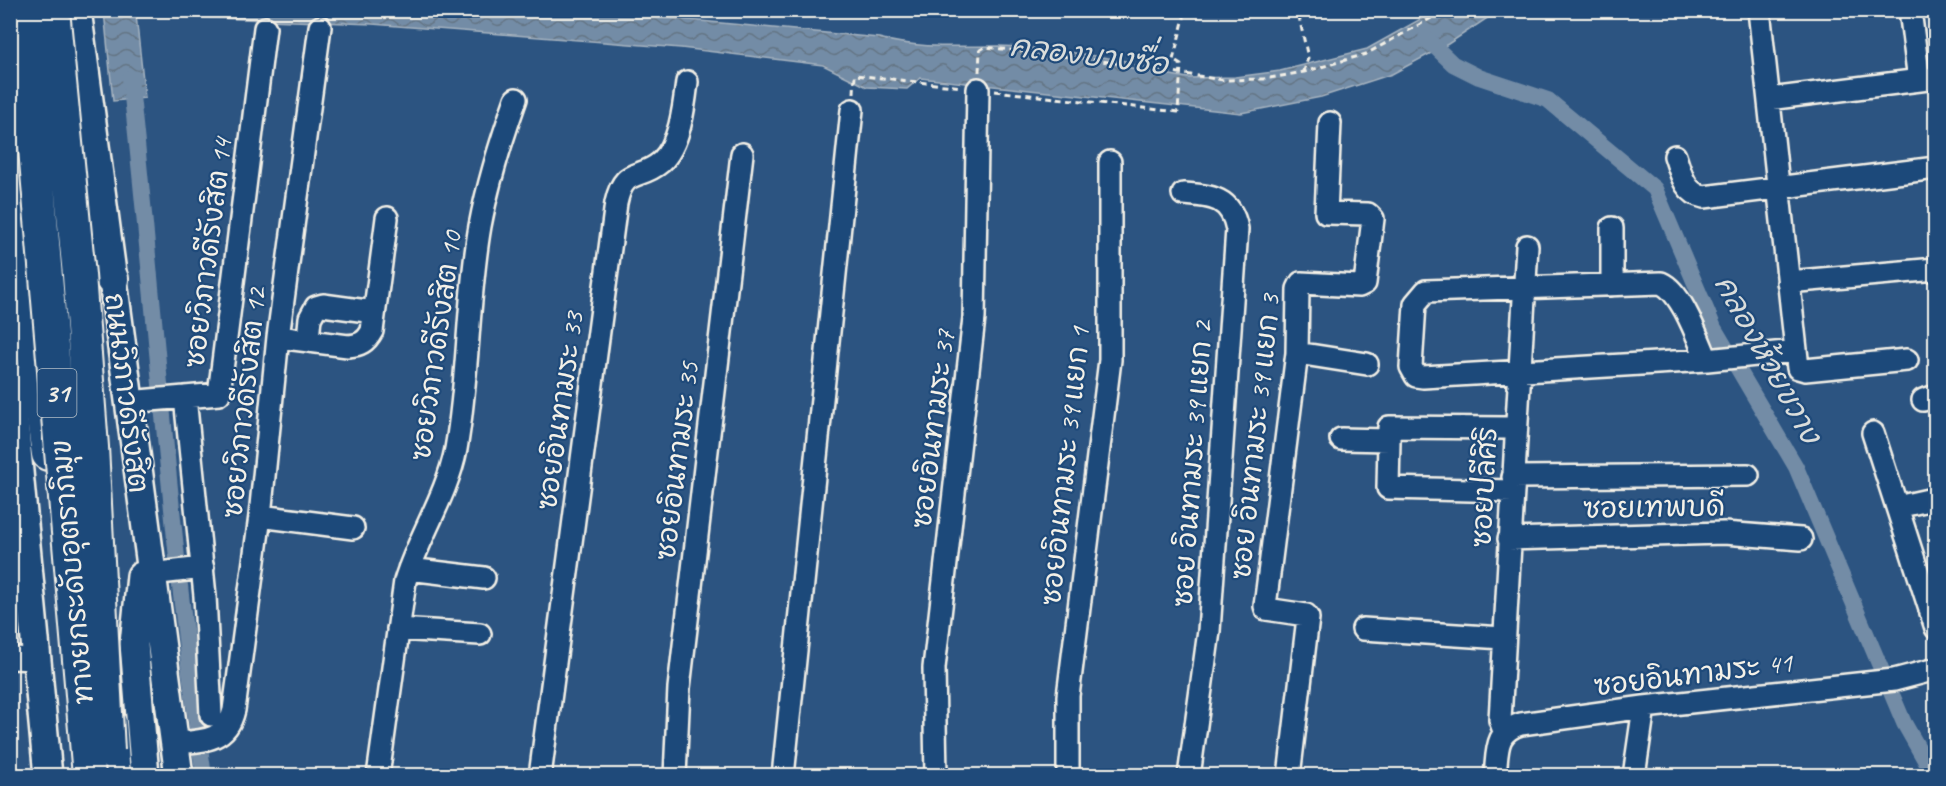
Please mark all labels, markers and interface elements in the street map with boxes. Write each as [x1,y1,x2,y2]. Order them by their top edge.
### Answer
water label: คลองบางซื่อ [1008,18,1172,84]
street label: ซอยวิภาวดีรังสิต 14 [177,134,240,370]
street label: ซอยวิภาวดีรังสิต 10 [403,227,470,463]
water label: คลองห้วยขวาง [1706,268,1831,452]
street label: ซอยวิภาวดีรังสิต 12 [215,284,274,520]
street label: ซอย อินทามระ 39 แยก 3 [1223,290,1288,581]
street label: ถนนวิภาวดีรังสิต [97,291,157,495]
street label: ซอยอินทามระ 33 [529,307,592,512]
street label: ซอย อินทามระ 39 แยก 2 [1165,318,1220,608]
street label: ซอยอินทามระ 39 แยก 1 [1033,324,1097,607]
street label: ซอยอินทามระ 37 [903,327,963,530]
street label: ซอยอินทามระ 35 [647,359,707,562]
road number: 31 [38,369,76,417]
street label: ซอยปลีศิริ [1463,426,1505,548]
street label: ทางยกระดับอุตราภิมุข [43,438,104,706]
street label: ซอยเทพบดี [1583,488,1725,526]
street label: ซอยอินทามระ 41 [1592,644,1795,704]

